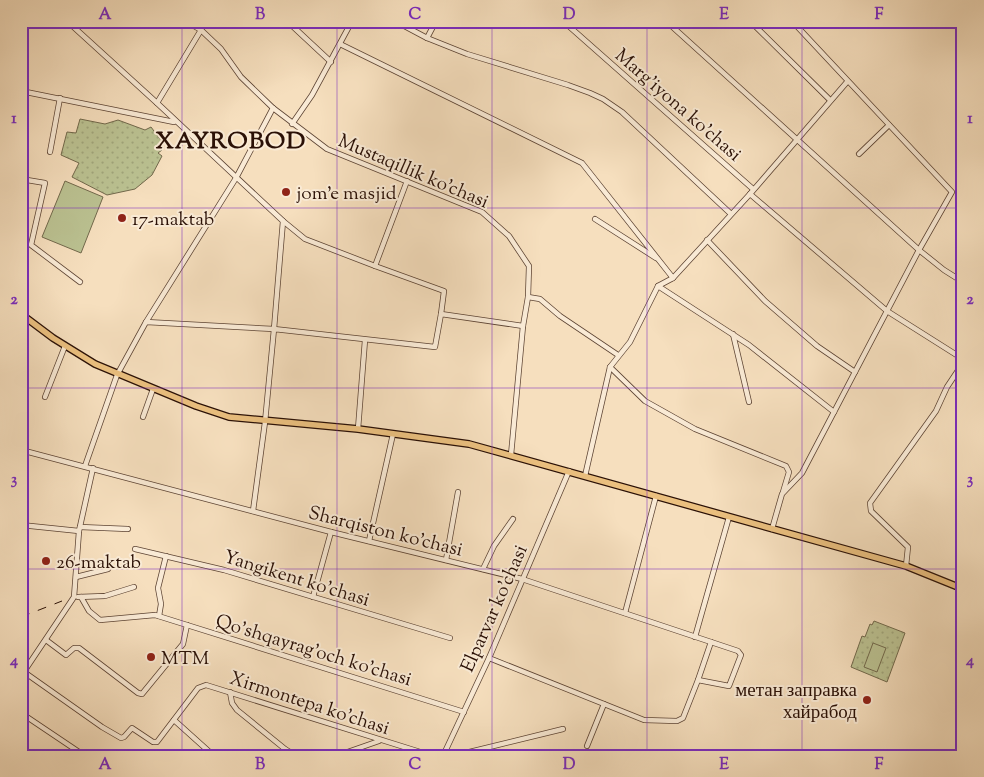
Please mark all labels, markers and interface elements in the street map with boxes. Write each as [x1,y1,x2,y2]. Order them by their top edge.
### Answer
text: A [99,4,112,27]
text: B [255,4,265,27]
text: C [409,4,422,27]
text: D [563,4,576,27]
text: E [719,4,729,27]
text: F [875,4,884,27]
street label: Marg'iyona ko'chasi [608,43,747,169]
text: 1 [11,108,17,131]
text: 1 [967,108,973,131]
district label: XAYROBOD [156,125,306,159]
street label: Mustaqillik ko'chasi [333,128,493,216]
place label: jom'e masjid [296,181,397,208]
marker: jom'e masjid [280,186,292,198]
place label: 17-maktab [132,207,214,234]
marker: 17-maktab [116,212,128,224]
text: 2 [10,289,18,312]
text: 2 [966,289,974,312]
text: 3 [11,469,18,492]
text: 3 [967,469,974,492]
street label: Sharqiston ko'chasi [305,500,465,565]
street label: Elparvar ko'chasi [455,541,535,677]
street label: Yangikent ko'chasi [220,544,373,614]
place label: 26-maktab [56,550,141,577]
marker: 26-maktab [40,555,52,567]
street label: Qo'shqayrag'och ko'chasi [212,609,415,694]
place label: MTM [161,646,210,673]
text: 4 [9,650,18,673]
text: 4 [965,650,974,673]
marker: MTM [145,651,157,663]
street label: Xirmontepa ko'chasi [226,666,393,743]
place label: метан заправка хайрабод [735,678,858,727]
marker: метан заправка хайрабод [861,694,873,706]
text: A [99,754,112,777]
text: B [255,754,265,777]
text: C [409,754,422,777]
text: D [563,754,576,777]
text: E [719,754,729,777]
text: F [875,754,884,777]

